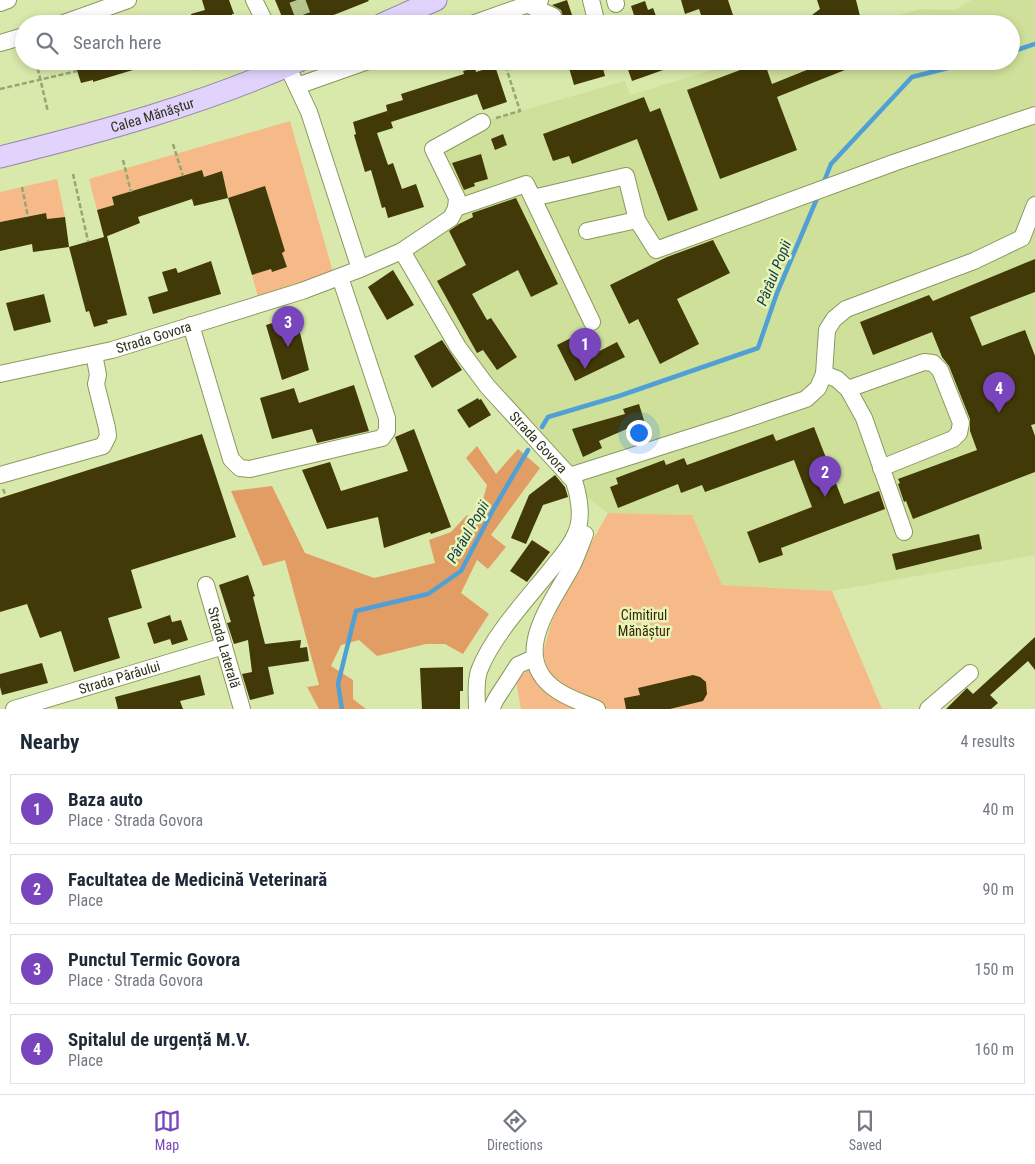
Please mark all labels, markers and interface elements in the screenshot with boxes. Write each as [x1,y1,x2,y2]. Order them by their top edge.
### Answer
search box [15,15,1020,70]
icon: search [33,29,61,57]
text: Search here [73,31,161,54]
street label: Calea Mănăștur [109,94,196,135]
water label: Pârâul Popii [753,237,796,308]
pin: 3 [272,306,304,347]
street label: Strada Govora [114,318,193,356]
pin: 1 [569,328,601,369]
pin: 4 [983,372,1015,413]
street label: Strada Govora [506,408,571,476]
your location [626,420,652,446]
pin: 2 [809,456,841,497]
water label: Pârâul Popii [443,497,493,566]
street label: Strada Laterală [205,605,243,690]
park label: Cimitirul Mănăștur [618,607,670,640]
street label: Strada Pârâului [77,658,162,697]
text: Nearby [20,730,79,754]
text: 4 results [960,732,1015,751]
text: Baza auto [68,788,143,811]
text: 1 [33,800,41,819]
text: 40 m [982,800,1014,819]
text: Place · Strada Govora [68,811,203,830]
text: Facultatea de Medicină Veterinară [68,868,327,891]
text: 2 [33,880,41,899]
text: 90 m [982,880,1014,899]
text: Place [68,891,103,910]
text: Punctul Termic Govora [68,948,240,971]
text: 3 [33,960,41,979]
text: 150 m [975,960,1014,979]
text: Place · Strada Govora [68,971,203,990]
text: Spitalul de urgență M.V. [68,1028,250,1051]
text: 4 [33,1040,41,1059]
text: 160 m [975,1040,1014,1059]
text: Place [68,1051,103,1070]
tab: Map [153,1107,181,1153]
tab: Directions [487,1107,543,1153]
tab: Saved [849,1107,882,1153]

